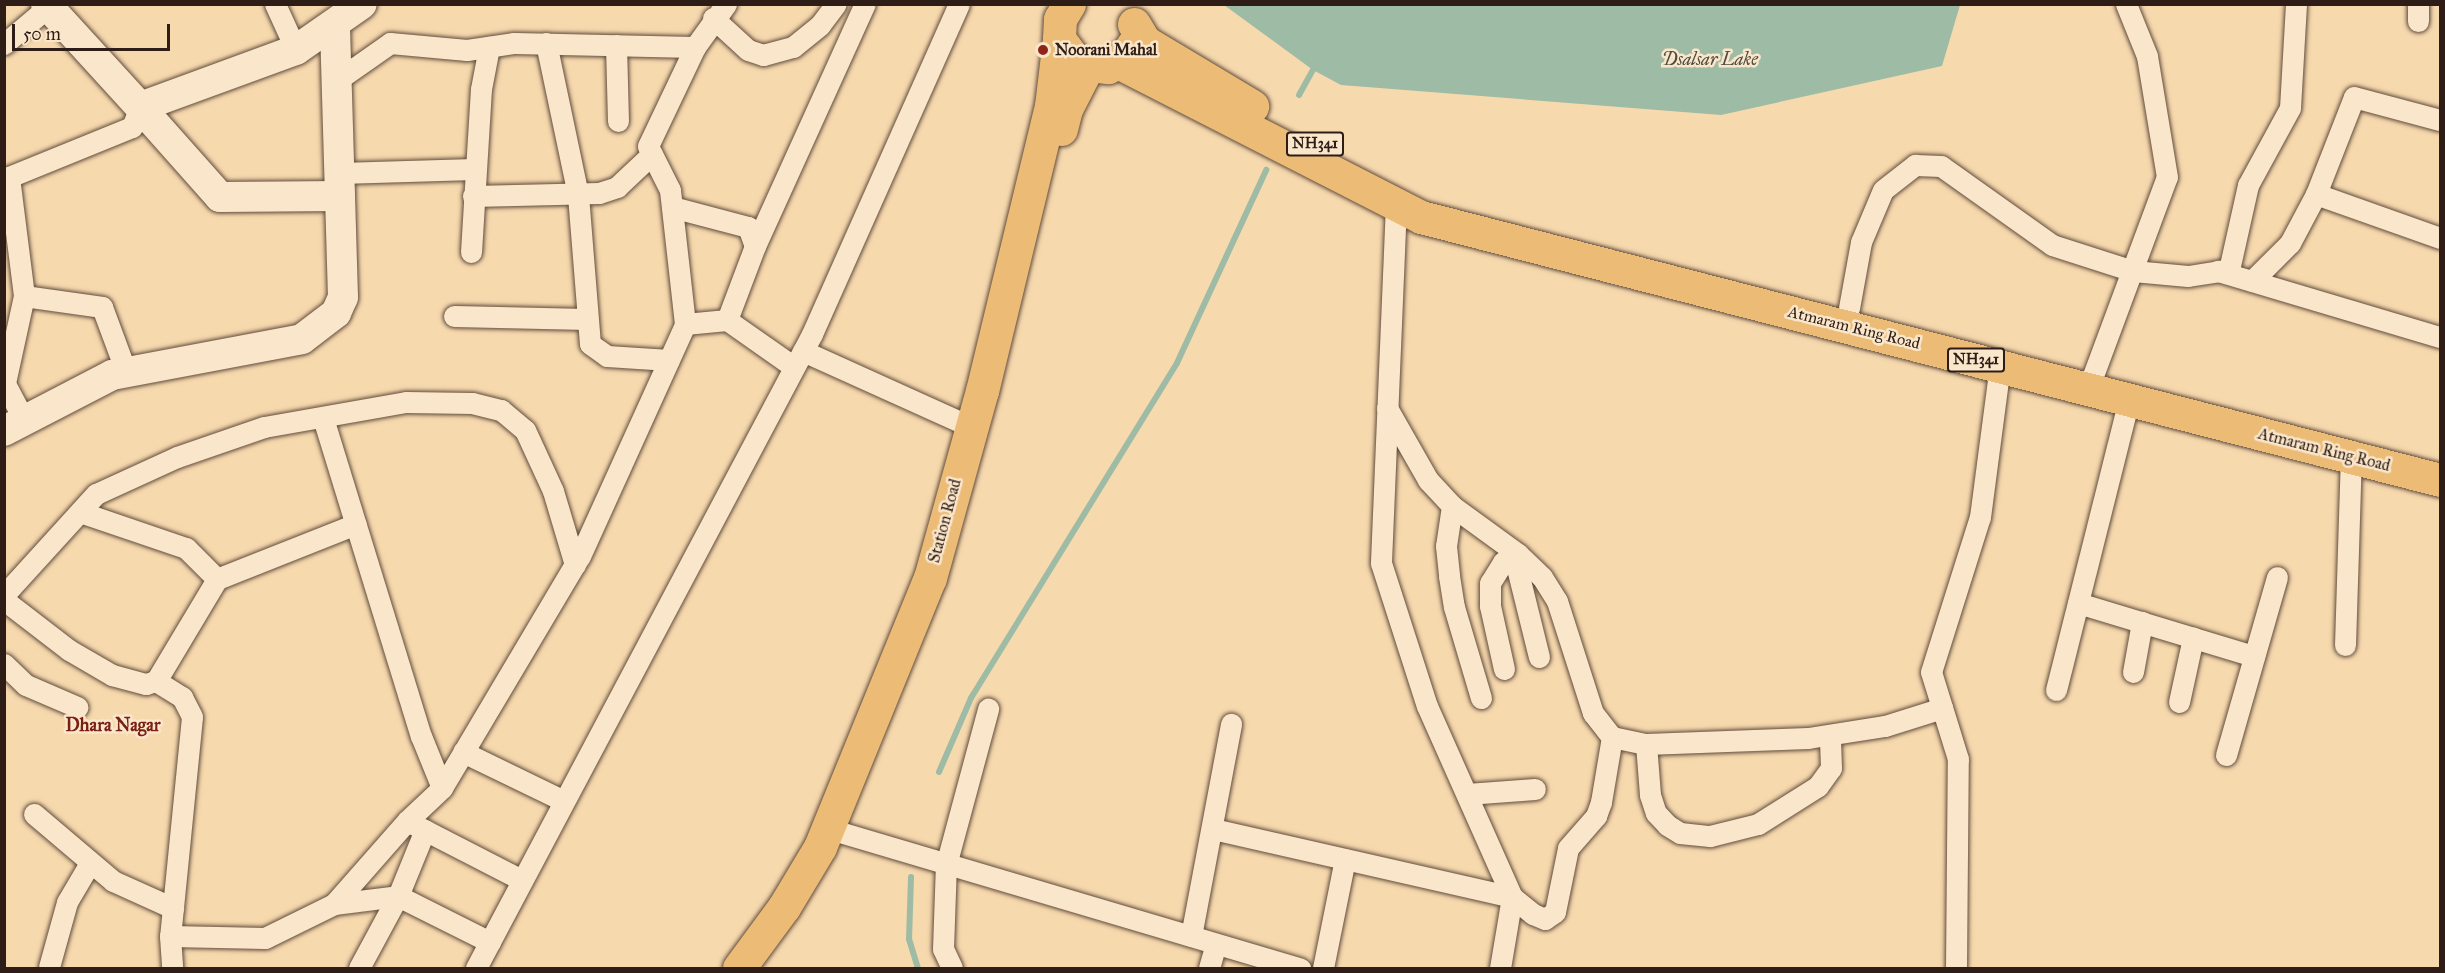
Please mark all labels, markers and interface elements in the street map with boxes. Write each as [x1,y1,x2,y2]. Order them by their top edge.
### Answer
scale bar [15,12,172,50]
text: 50 m [23,23,61,45]
place label: Noorani Mahal [1055,40,1157,60]
marker: Noorani Mahal [1036,43,1050,57]
water label: Dsalsar Lake [1662,48,1758,70]
road number: NH341 [1285,132,1345,156]
street label: Atmaram Ring Road [1786,302,1922,354]
road number: NH341 [1946,348,2006,372]
street label: Atmaram Ring Road [2256,424,2392,476]
street label: Station Road [925,477,965,565]
district label: Dhara Nagar [65,714,161,736]

